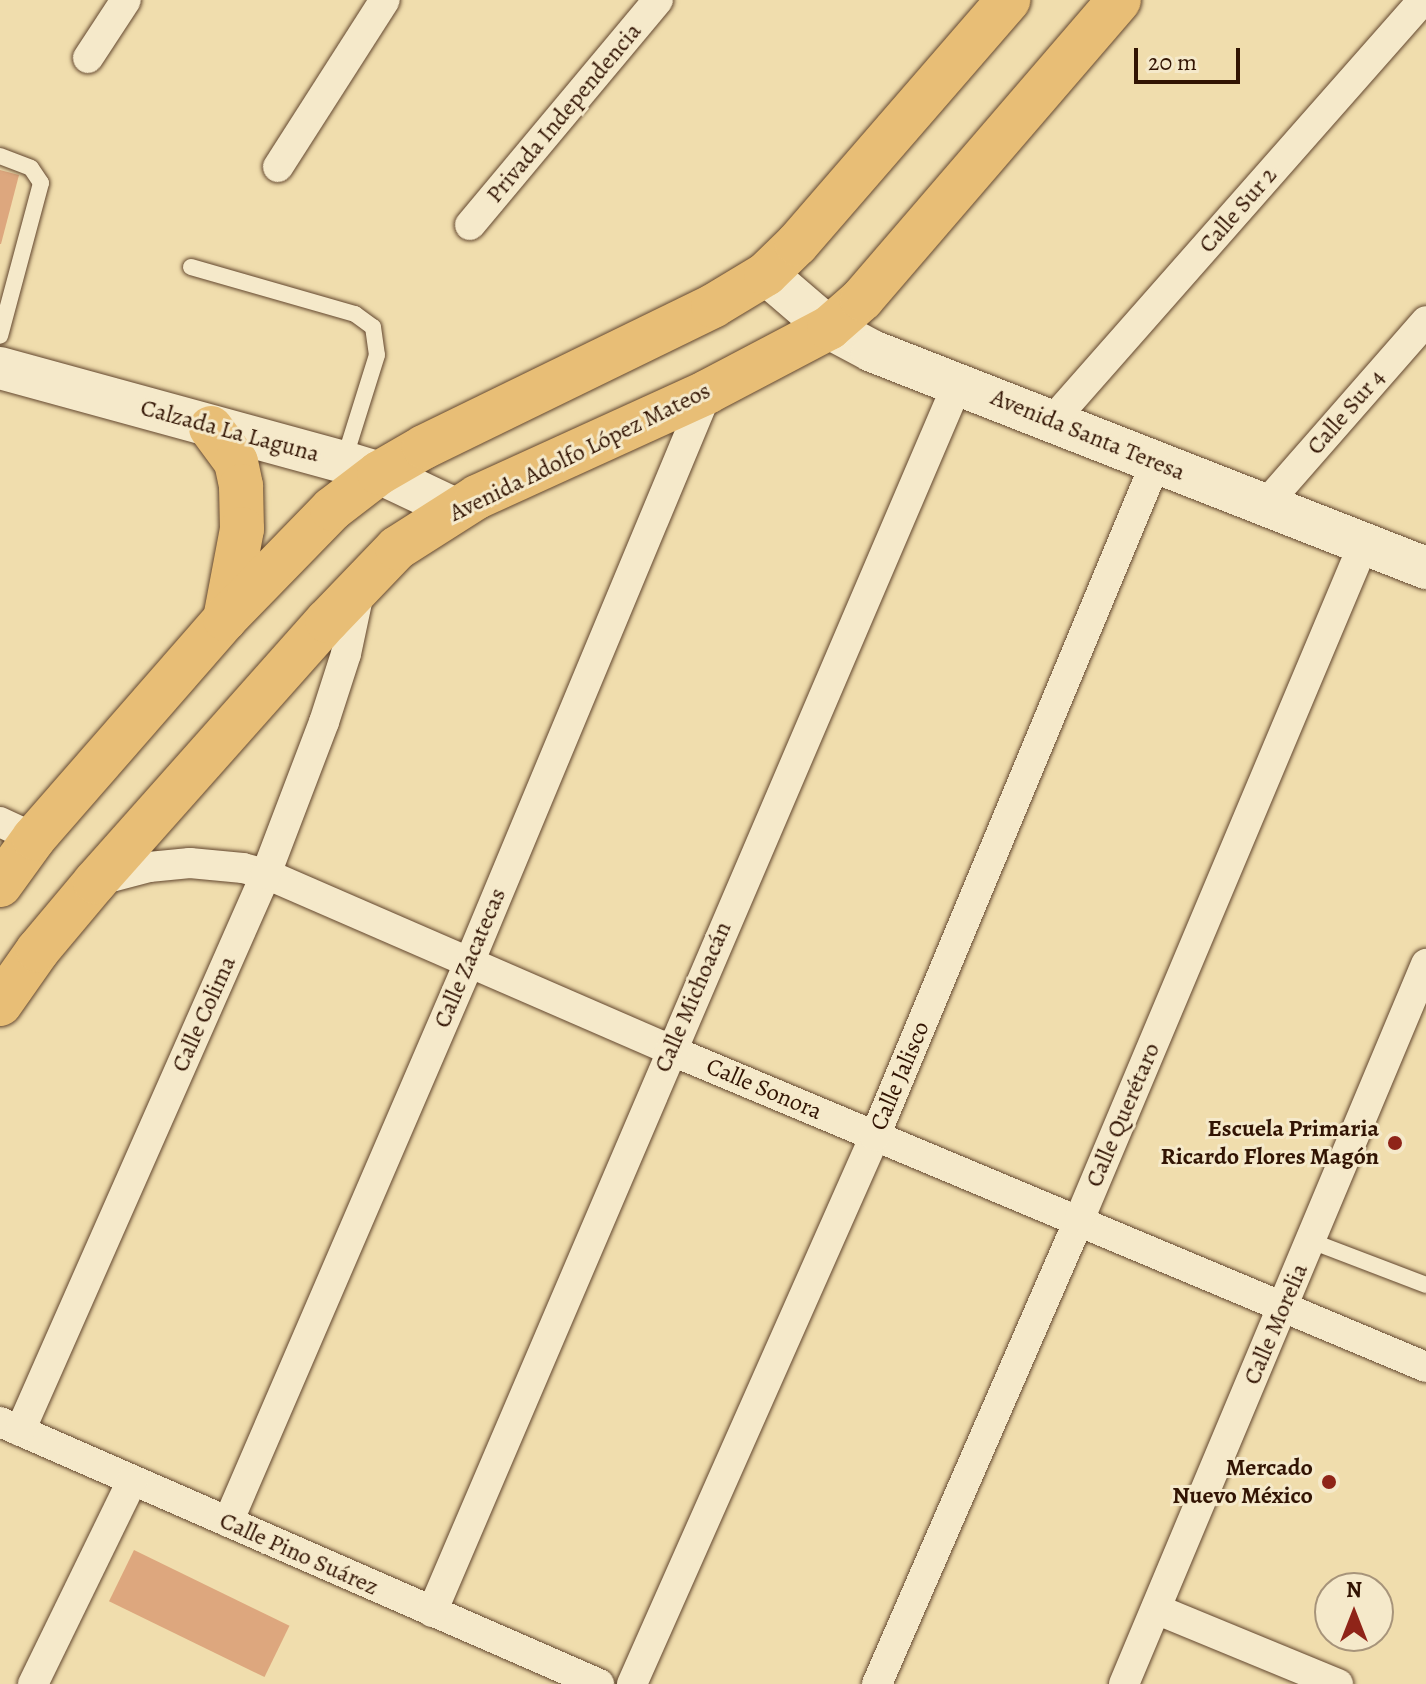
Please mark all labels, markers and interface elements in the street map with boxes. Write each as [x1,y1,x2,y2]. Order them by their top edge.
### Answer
street label: Privada Independencia [480,17,648,209]
scale bar [1138,32,1244,82]
text: 20 m [1148,46,1197,78]
street label: Calle Sur 2 [1193,161,1283,259]
street label: Calle Sur 4 [1301,363,1391,461]
street label: Avenida Adolfo López Mateos [445,376,715,528]
street label: Avenida Santa Teresa [987,383,1189,487]
street label: Calzada La Laguna [137,393,323,469]
street label: Calle Zacatecas [428,884,512,1032]
street label: Calle Michoacán [648,917,738,1077]
street label: Calle Colima [166,952,242,1076]
street label: Calle Jalisco [864,1017,936,1135]
street label: Calle Querétaro [1080,1039,1166,1191]
street label: Calle Sonora [702,1052,826,1126]
place label: Escuela Primaria Ricardo Flores Magón [1160,1115,1379,1171]
marker: Escuela Primaria Ricardo Flores Magón [1386,1134,1404,1152]
street label: Calle Morelia [1238,1259,1314,1389]
place label: Mercado Nuevo México [1172,1454,1313,1510]
marker: Mercado Nuevo México [1320,1473,1338,1491]
street label: Calle Pino Suárez [215,1506,383,1602]
north arrow [1314,1572,1394,1652]
text: N [1346,1575,1362,1605]

